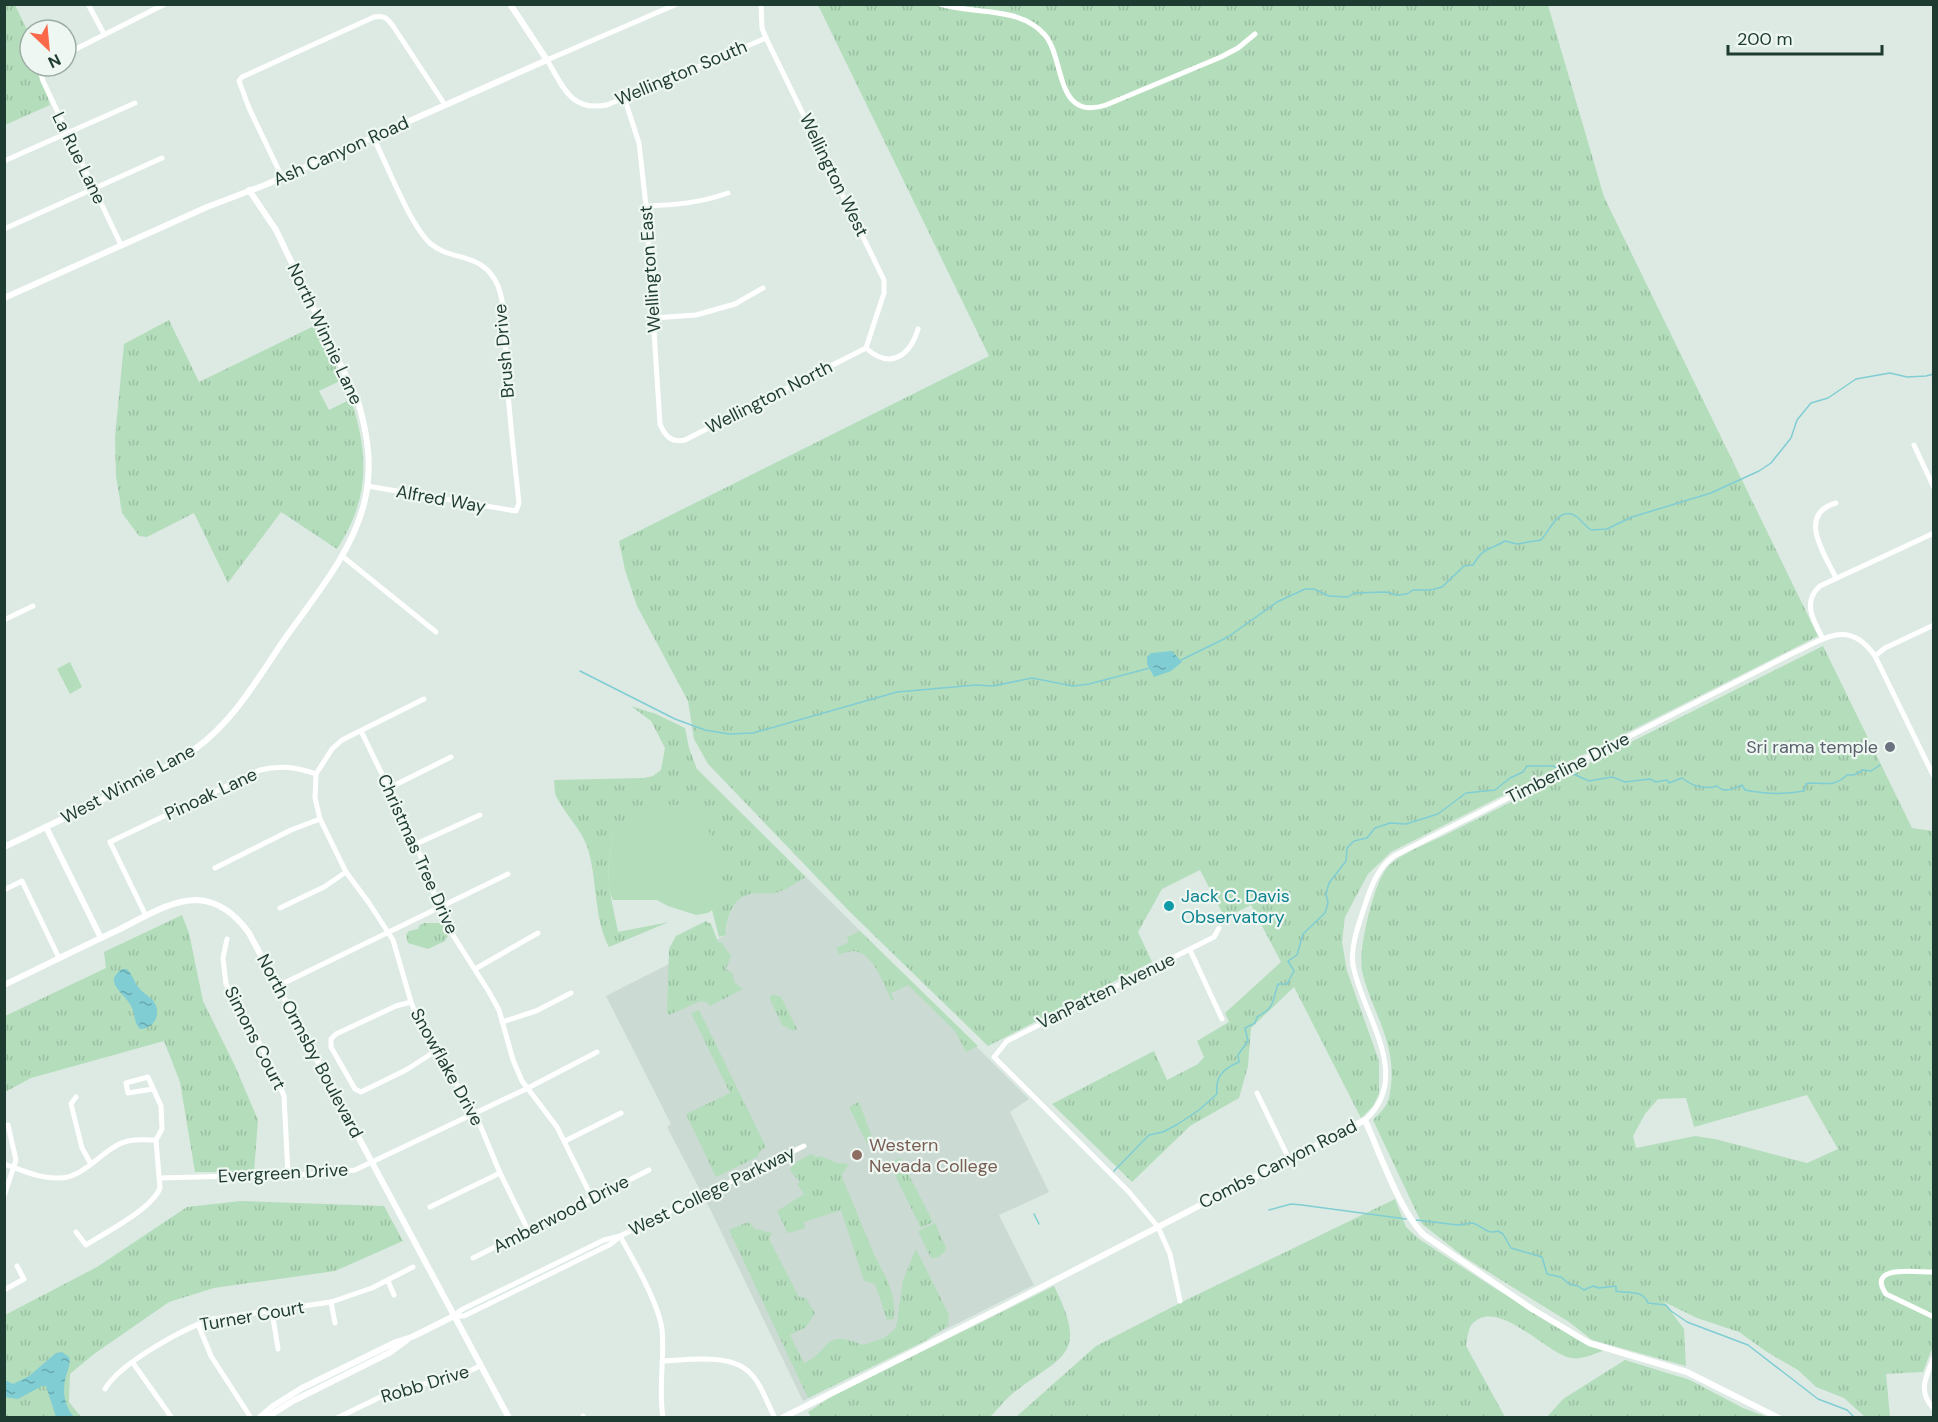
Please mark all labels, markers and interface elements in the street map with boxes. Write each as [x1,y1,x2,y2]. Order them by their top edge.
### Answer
north arrow [18,18,78,78]
scale bar [1728,18,1882,56]
text: 200 m [1737,27,1793,51]
street label: Wellington South [611,34,751,112]
text: N [45,49,64,73]
street label: La Rue Lane [46,108,112,208]
street label: Wellington West [794,109,874,241]
street label: Ash Canyon Road [270,110,412,192]
street label: Wellington East [634,204,666,334]
street label: North Winnie Lane [282,259,368,409]
street label: Brush Drive [488,303,520,399]
street label: Wellington North [702,355,836,439]
street label: Alfred Way [394,479,488,519]
street label: Timberline Drive [1502,727,1634,809]
place label: Sri rama temple [1746,735,1878,759]
street label: West Winnie Lane [57,738,199,830]
marker: Sri rama temple [1883,740,1897,754]
street label: Pinoak Lane [161,762,261,826]
street label: Christmas Tree Drive [372,770,464,938]
place label: Jack C. Davis Observatory [1181,884,1290,929]
marker: Jack C. Davis Observatory [1162,899,1176,913]
street label: VanPatten Avenue [1033,947,1179,1035]
street label: North Ormsby Boulevard [251,950,369,1142]
street label: Simons Court [219,982,291,1094]
street label: Snowflake Drive [405,1004,489,1130]
street label: Combs Canyon Road [1195,1114,1361,1214]
place label: Western Nevada College [869,1133,998,1178]
street label: West College Parkway [625,1140,799,1242]
marker: Western Nevada College [850,1148,864,1162]
street label: Evergreen Drive [217,1158,349,1188]
street label: Amberwood Drive [489,1169,633,1259]
street label: Turner Court [198,1295,306,1337]
street label: Robb Drive [378,1359,472,1409]

